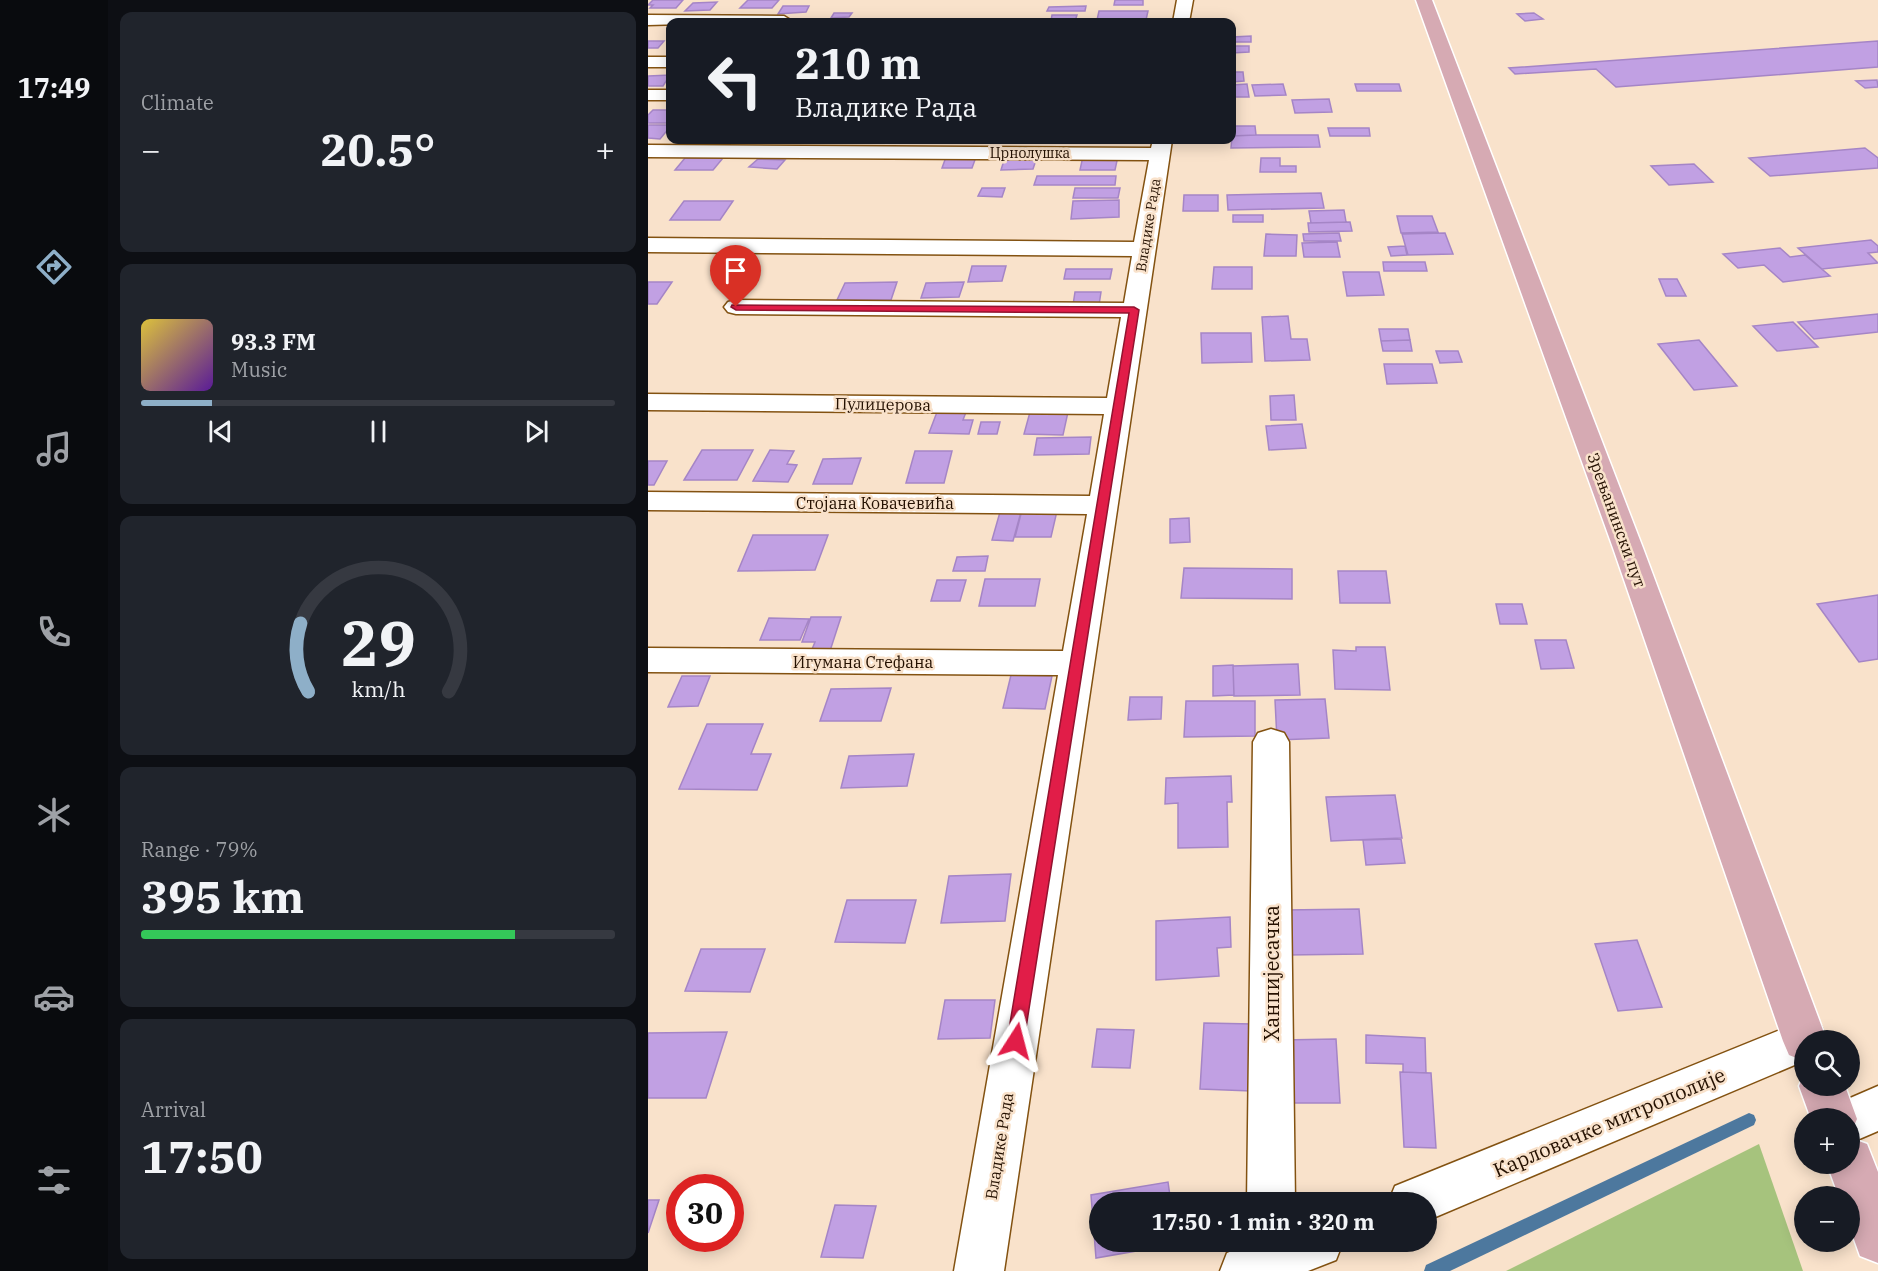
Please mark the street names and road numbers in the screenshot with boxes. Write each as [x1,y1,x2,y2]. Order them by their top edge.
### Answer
street label: Црнолушка [990,144,1071,162]
street label: Владике Рада [1132,177,1164,273]
street label: Пулицерова [835,393,932,415]
street label: Зрењанински пут [1583,450,1651,590]
street label: Стојана Ковачевића [796,493,954,513]
street label: Игумана Стефана [793,652,934,672]
street label: Ханпијесачка [1258,905,1285,1041]
street label: Карловачке митрополије [1489,1061,1729,1183]
street label: Владике Рада [981,1091,1017,1201]

